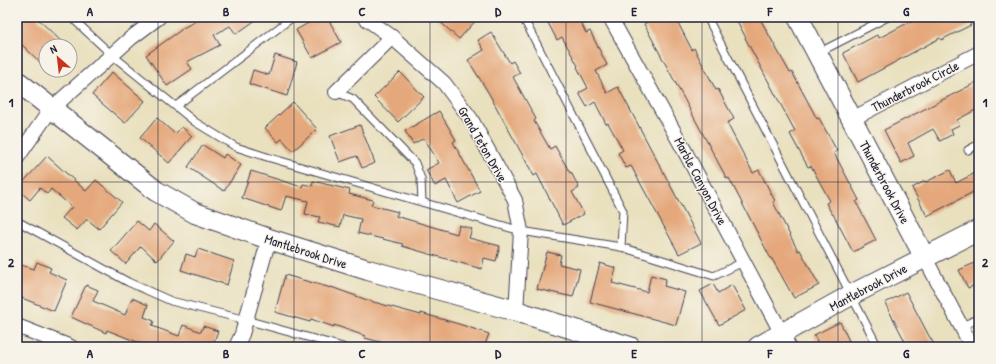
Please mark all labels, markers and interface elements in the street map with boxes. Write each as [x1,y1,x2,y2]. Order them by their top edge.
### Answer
text: A [87,2,94,20]
text: B [223,2,230,20]
text: C [358,2,366,20]
text: D [495,2,502,20]
text: E [631,2,637,20]
text: F [767,2,774,20]
text: G [903,2,910,20]
north arrow [38,38,78,78]
text: N [47,42,59,57]
street label: Thunderbrook Circle [868,56,962,116]
text: 1 [9,93,14,111]
text: 1 [983,93,988,111]
street label: Grand Teton Drive [454,103,512,185]
street label: Marble Canyon Drive [670,134,732,228]
street label: Thunderbrook Drive [856,137,914,227]
street label: Mantlebrook Drive [263,229,349,273]
text: 2 [8,253,15,271]
text: 2 [982,253,989,271]
street label: Mantlebrook Drive [826,259,910,315]
text: A [87,344,94,362]
text: B [223,344,230,362]
text: C [358,344,366,362]
text: D [495,344,502,362]
text: E [631,344,637,362]
text: F [767,344,774,362]
text: G [903,344,910,362]

